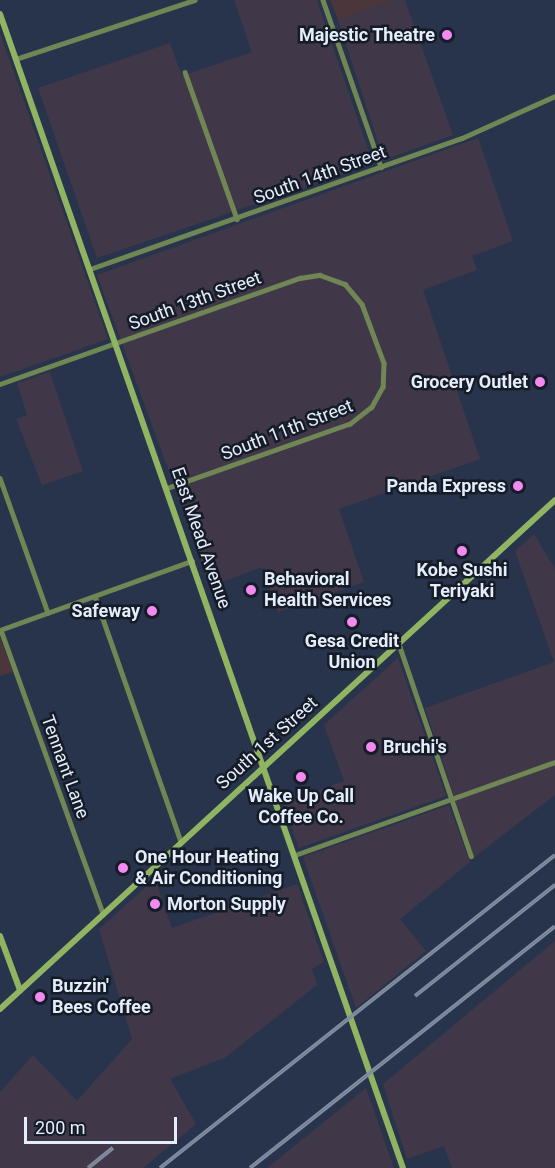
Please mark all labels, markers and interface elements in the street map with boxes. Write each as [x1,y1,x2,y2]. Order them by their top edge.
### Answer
place label: Majestic Theatre [298,24,435,46]
marker: Majestic Theatre [440,28,454,42]
street label: South 14th Street [251,141,389,209]
street label: South 13th Street [126,267,264,335]
place label: Grocery Outlet [411,371,528,393]
marker: Grocery Outlet [533,375,547,389]
street label: South 11th Street [218,395,356,465]
street label: East Mead Avenue [167,464,235,612]
place label: Panda Express [386,475,506,497]
marker: Panda Express [511,479,525,493]
marker: Kobe Sushi Teriyaki [455,544,469,558]
place label: Kobe Sushi Teriyaki [417,560,507,602]
place label: Behavioral Health Services [264,569,391,612]
marker: Behavioral Health Services [242,581,260,599]
place label: Safeway [72,600,140,622]
marker: Safeway [145,604,159,618]
marker: Gesa Credit Union [345,615,359,629]
place label: Gesa Credit Union [305,631,399,674]
street label: South 1st Street [212,692,322,794]
street label: Tennant Lane [36,712,94,822]
place label: Bruchi's [383,736,447,758]
marker: Bruchi's [364,740,378,754]
marker: Wake Up Call Coffee Co. [294,770,308,784]
place label: Wake Up Call Coffee Co. [248,786,354,828]
place label: One Hour Heating & Air Conditioning [135,847,282,890]
marker: One Hour Heating & Air Conditioning [116,861,130,875]
place label: Morton Supply [167,893,286,915]
marker: Morton Supply [148,897,162,911]
place label: Buzzin' Bees Coffee [52,976,151,1018]
marker: Buzzin' Bees Coffee [33,990,47,1004]
scale bar [27,1105,180,1143]
text: 200 m [35,1117,86,1138]

